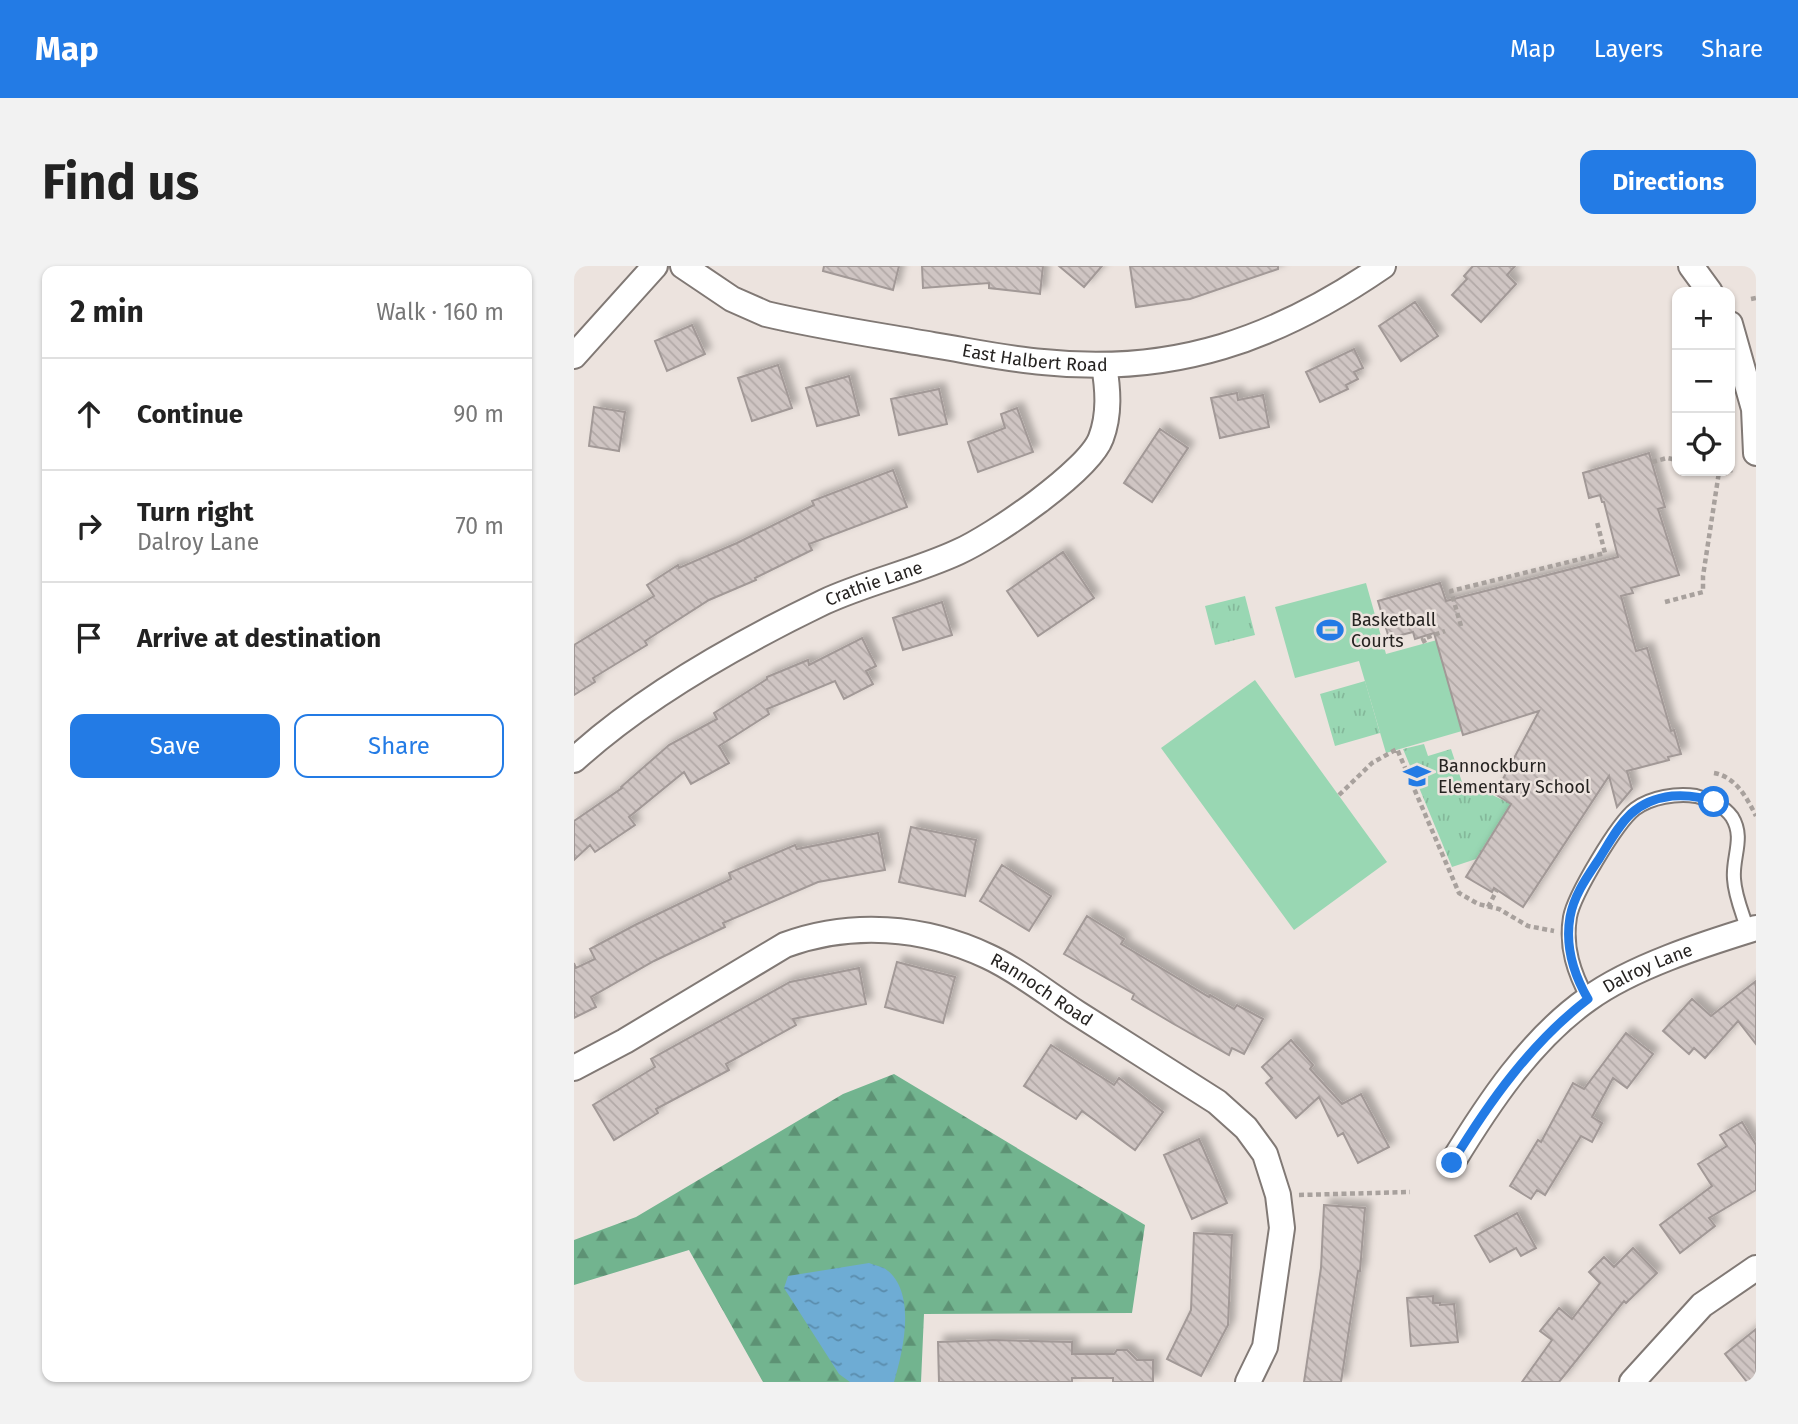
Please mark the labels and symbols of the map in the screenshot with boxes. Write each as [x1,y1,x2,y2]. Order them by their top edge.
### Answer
street label: East Halbert Road [960,339,1108,376]
street label: Crathie Lane [822,556,925,611]
place label: Basketball Courts [1351,609,1436,652]
sports icon: Basketball Courts [1315,615,1345,645]
place label: Bannockburn Elementary School [1438,755,1590,798]
school or university icon: Bannockburn Elementary School [1402,761,1432,791]
route start [1698,786,1729,817]
street label: Dalroy Lane [1599,939,1696,998]
street label: Rannoch Road [987,948,1097,1031]
route end [1436,1147,1467,1178]

